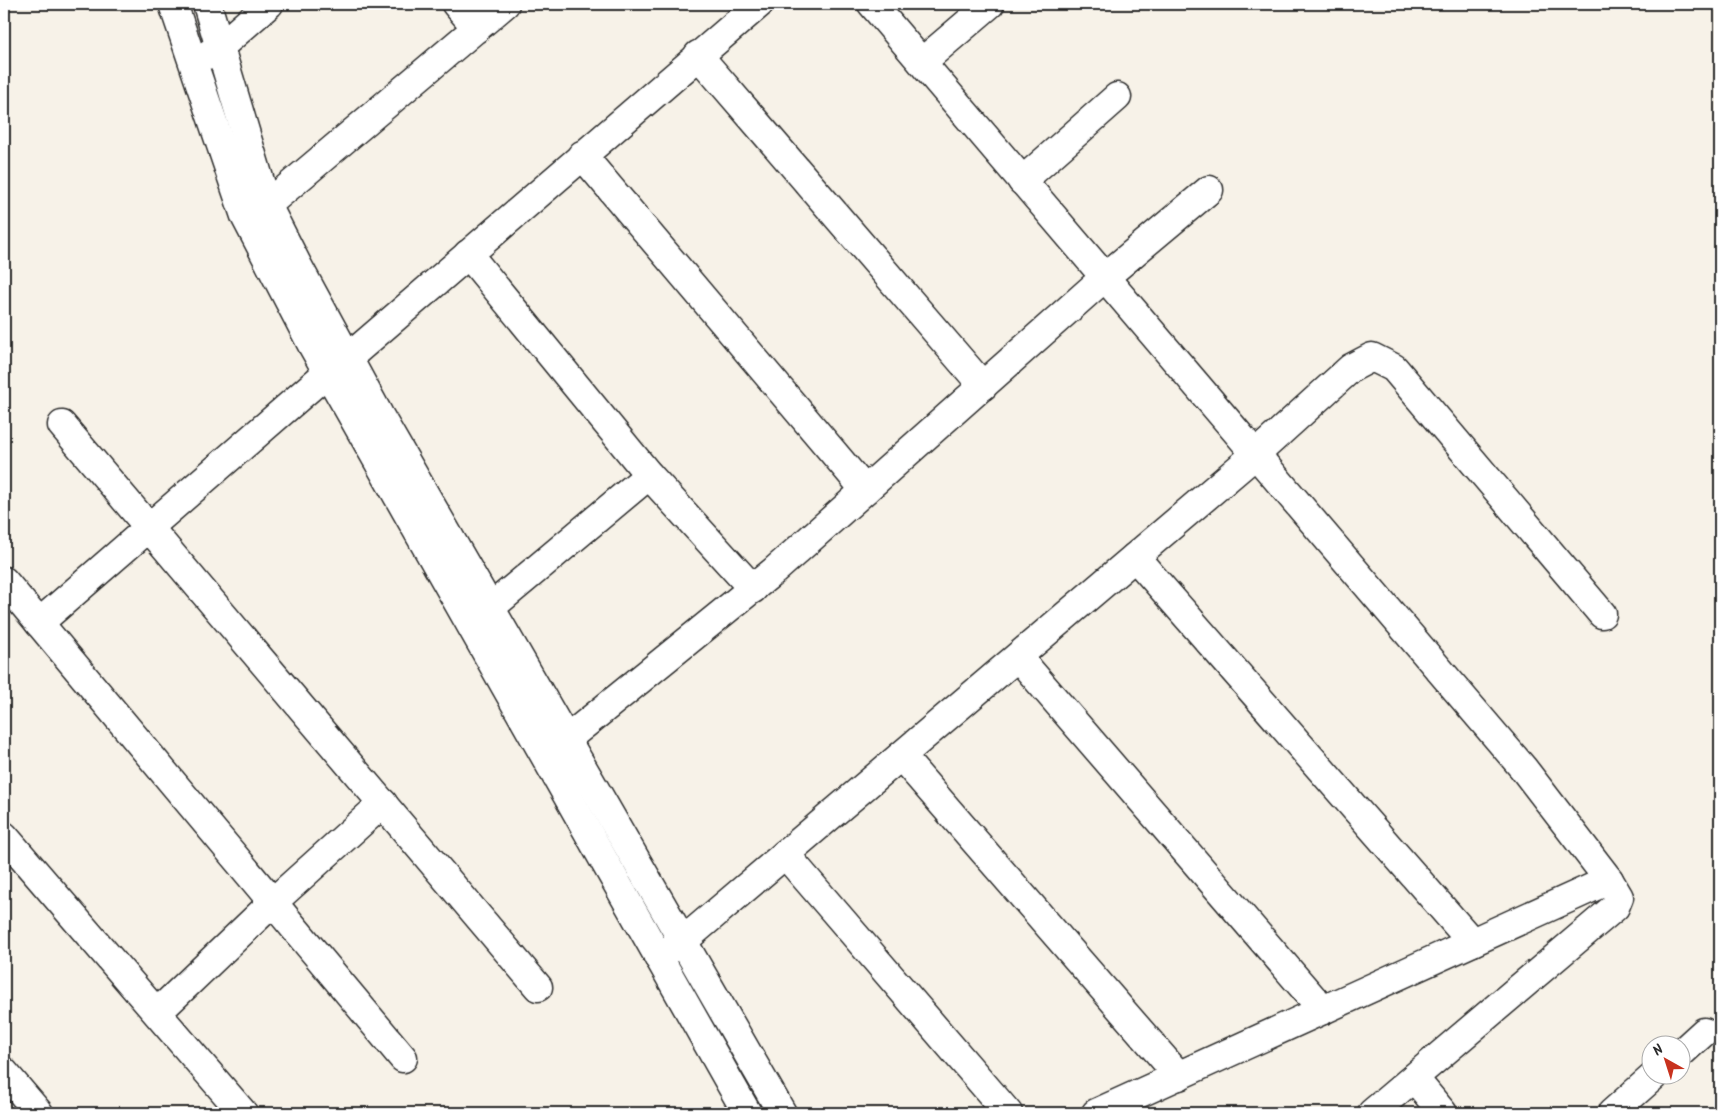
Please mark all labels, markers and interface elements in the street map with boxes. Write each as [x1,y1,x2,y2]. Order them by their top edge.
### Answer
north arrow [1642,1034,1692,1084]
text: N [1648,1039,1669,1062]

